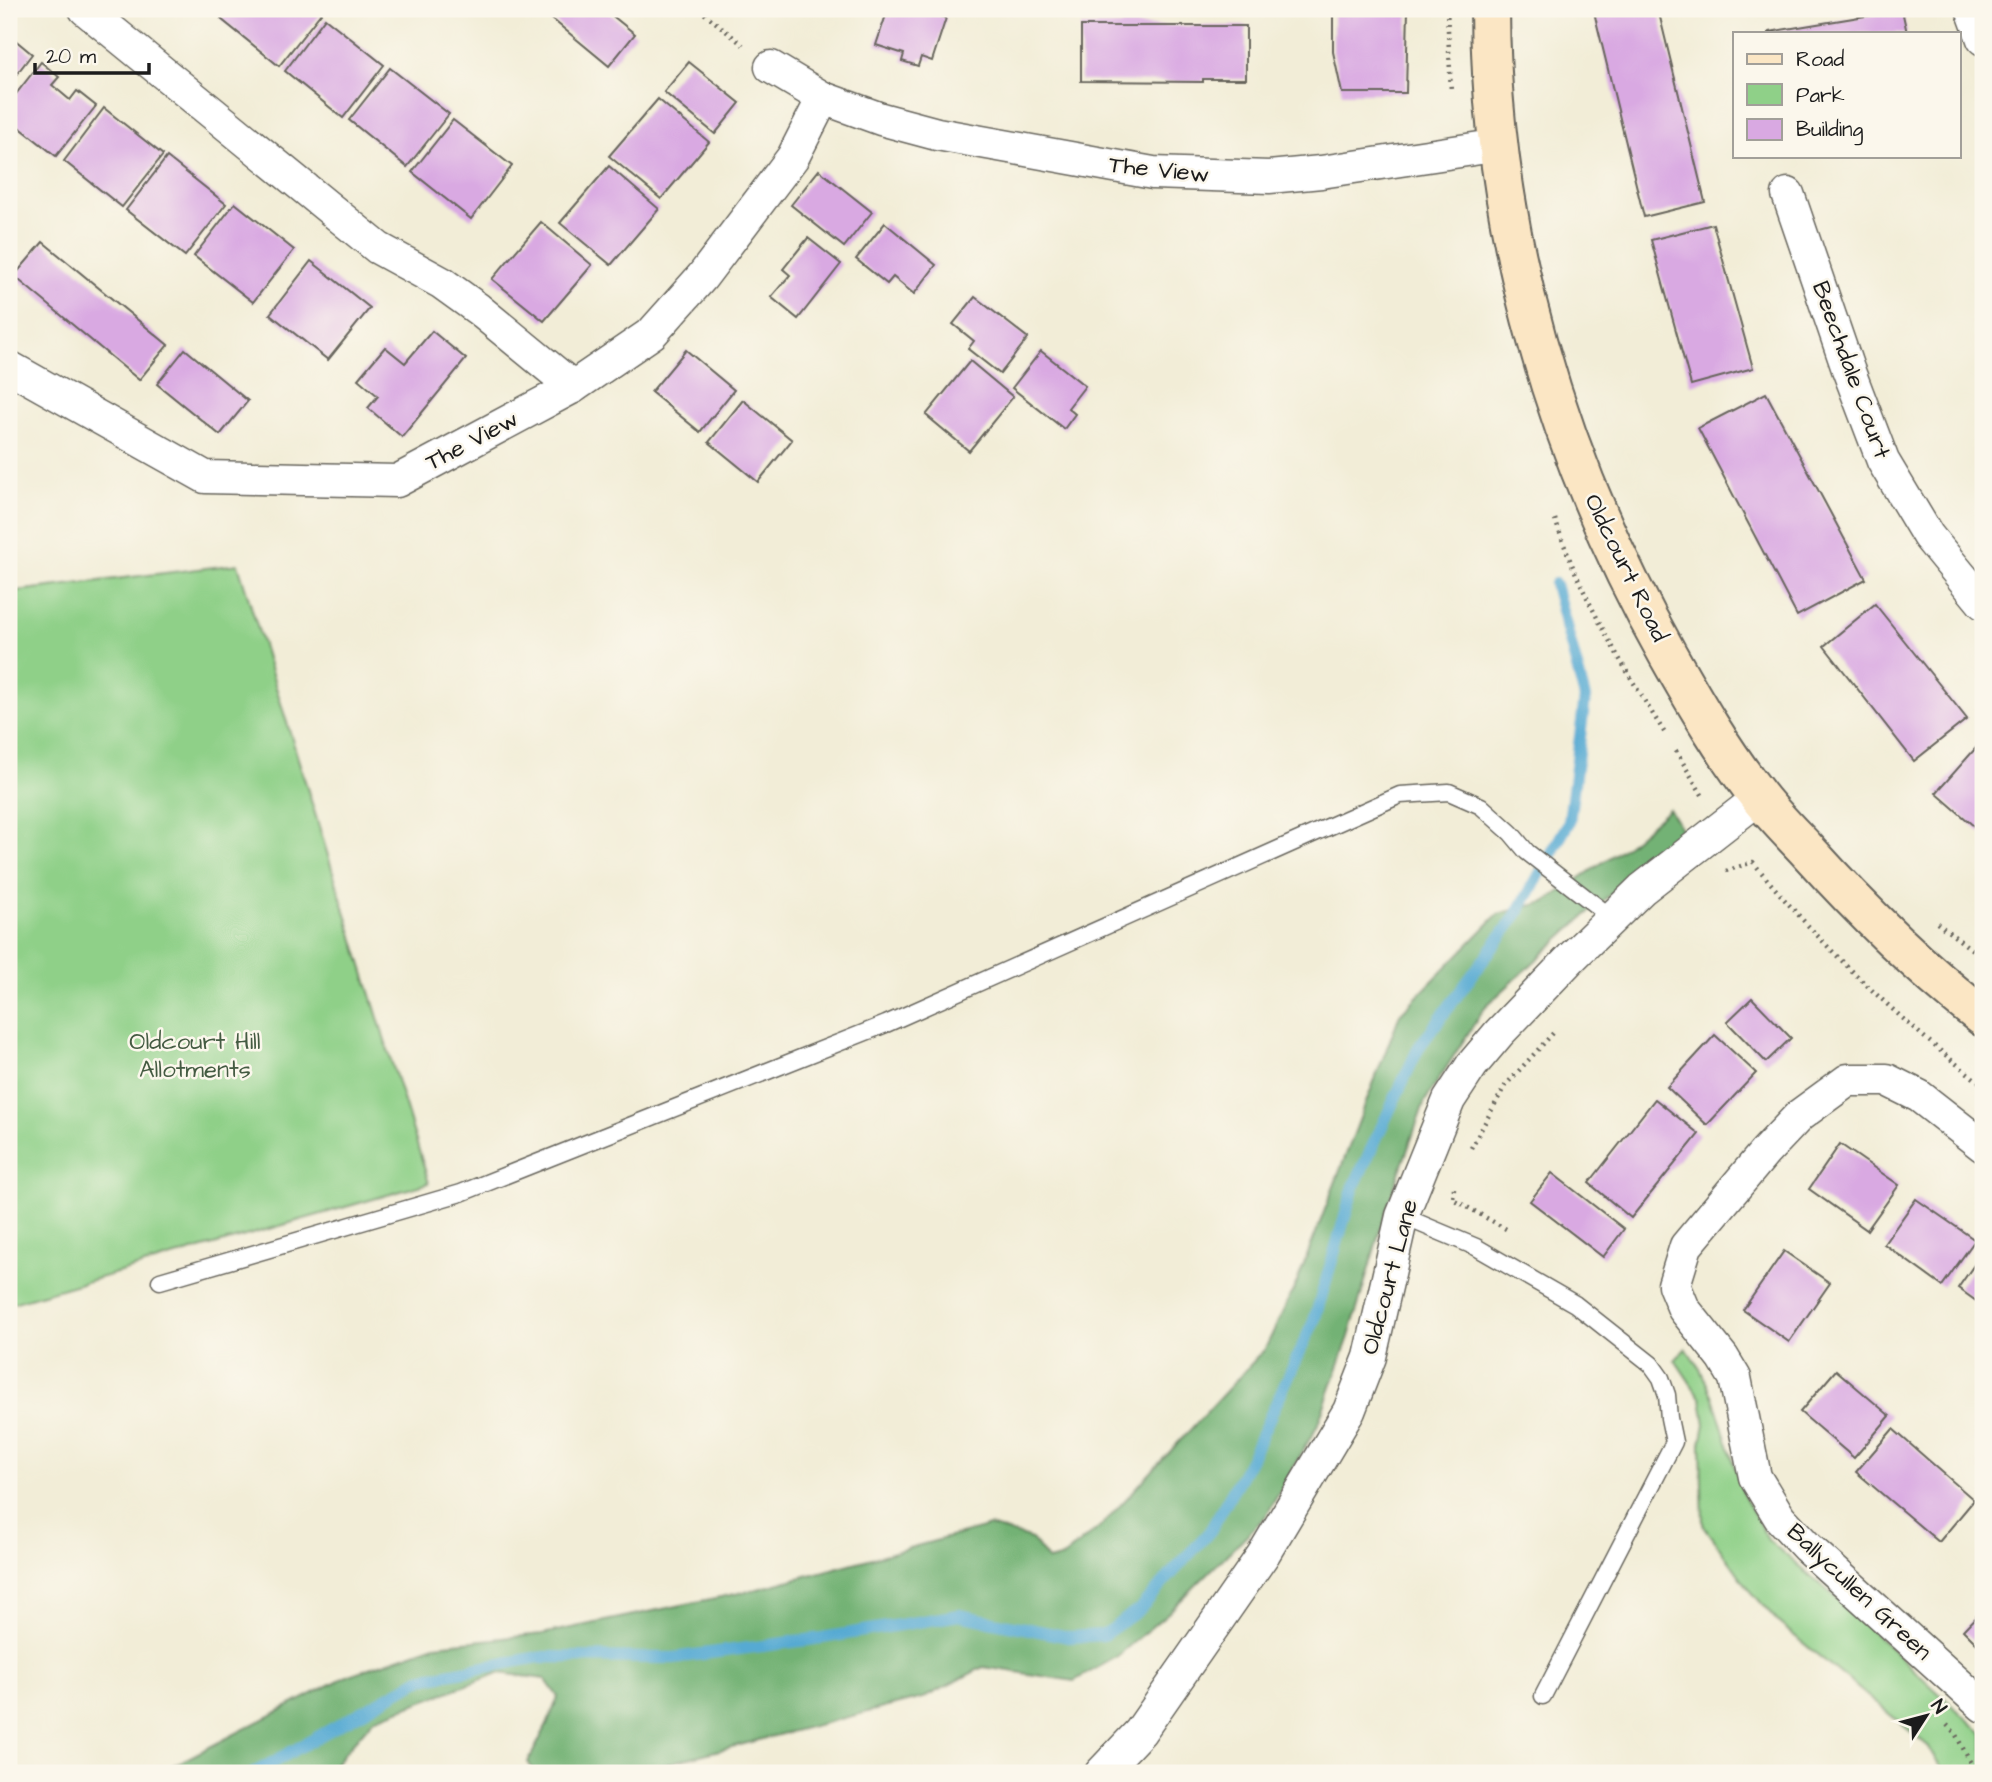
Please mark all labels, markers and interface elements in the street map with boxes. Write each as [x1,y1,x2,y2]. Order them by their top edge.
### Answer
scale bar [35,32,149,76]
legend [1733,32,1960,158]
text: 20 m [46,42,97,71]
text: Road [1796,45,1844,74]
text: Park [1796,81,1845,110]
text: Building [1796,115,1864,146]
street label: The View [1107,148,1211,192]
street label: Beechdale Court [1803,277,1899,464]
street label: The View [420,402,524,480]
street label: Oldcourt Road [1575,488,1677,648]
park label: Oldcourt Hill Allotments [129,1025,261,1087]
street label: Oldcourt Lane [1353,1196,1427,1358]
street label: Ballycullen Green [1778,1516,1939,1669]
north arrow [1890,1680,1960,1750]
text: N [1924,1694,1953,1720]

